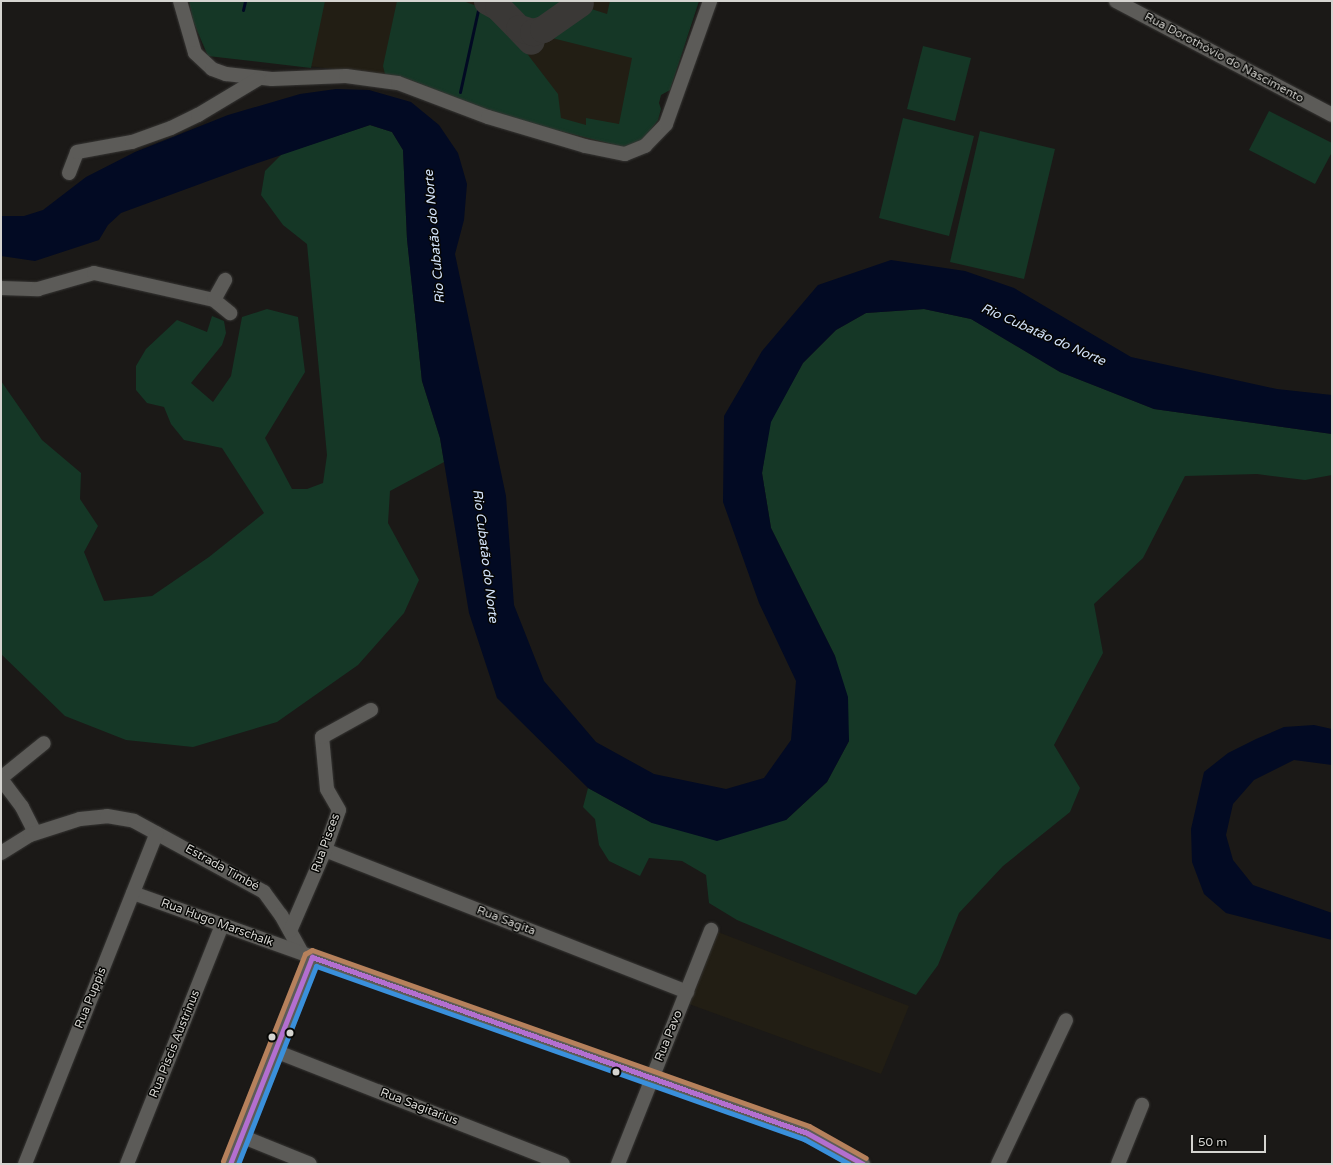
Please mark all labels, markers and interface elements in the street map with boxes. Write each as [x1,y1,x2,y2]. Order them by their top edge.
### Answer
street label: Rua Dorothóvio do Nascimento [1142,10,1306,106]
water label: Rio Cubatão do Norte [421,169,449,305]
water label: Rio Cubatão do Norte [978,301,1108,369]
water label: Rio Cubatão do Norte [469,488,501,624]
street label: Rua Pisces [309,812,343,874]
street label: Estrada Timbé [183,842,261,894]
street label: Rua Hugo Marschalk [159,896,275,950]
street label: Rua Sagita [475,903,537,939]
street label: Rua Puppis [72,965,110,1031]
street label: Rua Piscis Austrinus [147,988,203,1100]
street label: Rua Pavo [652,1008,686,1064]
unlabelled marker [285,1028,295,1038]
unlabelled marker [267,1032,277,1042]
unlabelled marker [611,1067,621,1077]
street label: Rua Sagitarius [378,1086,460,1128]
scale bar [1193,1127,1268,1153]
text: 50 m [1198,1135,1227,1149]

